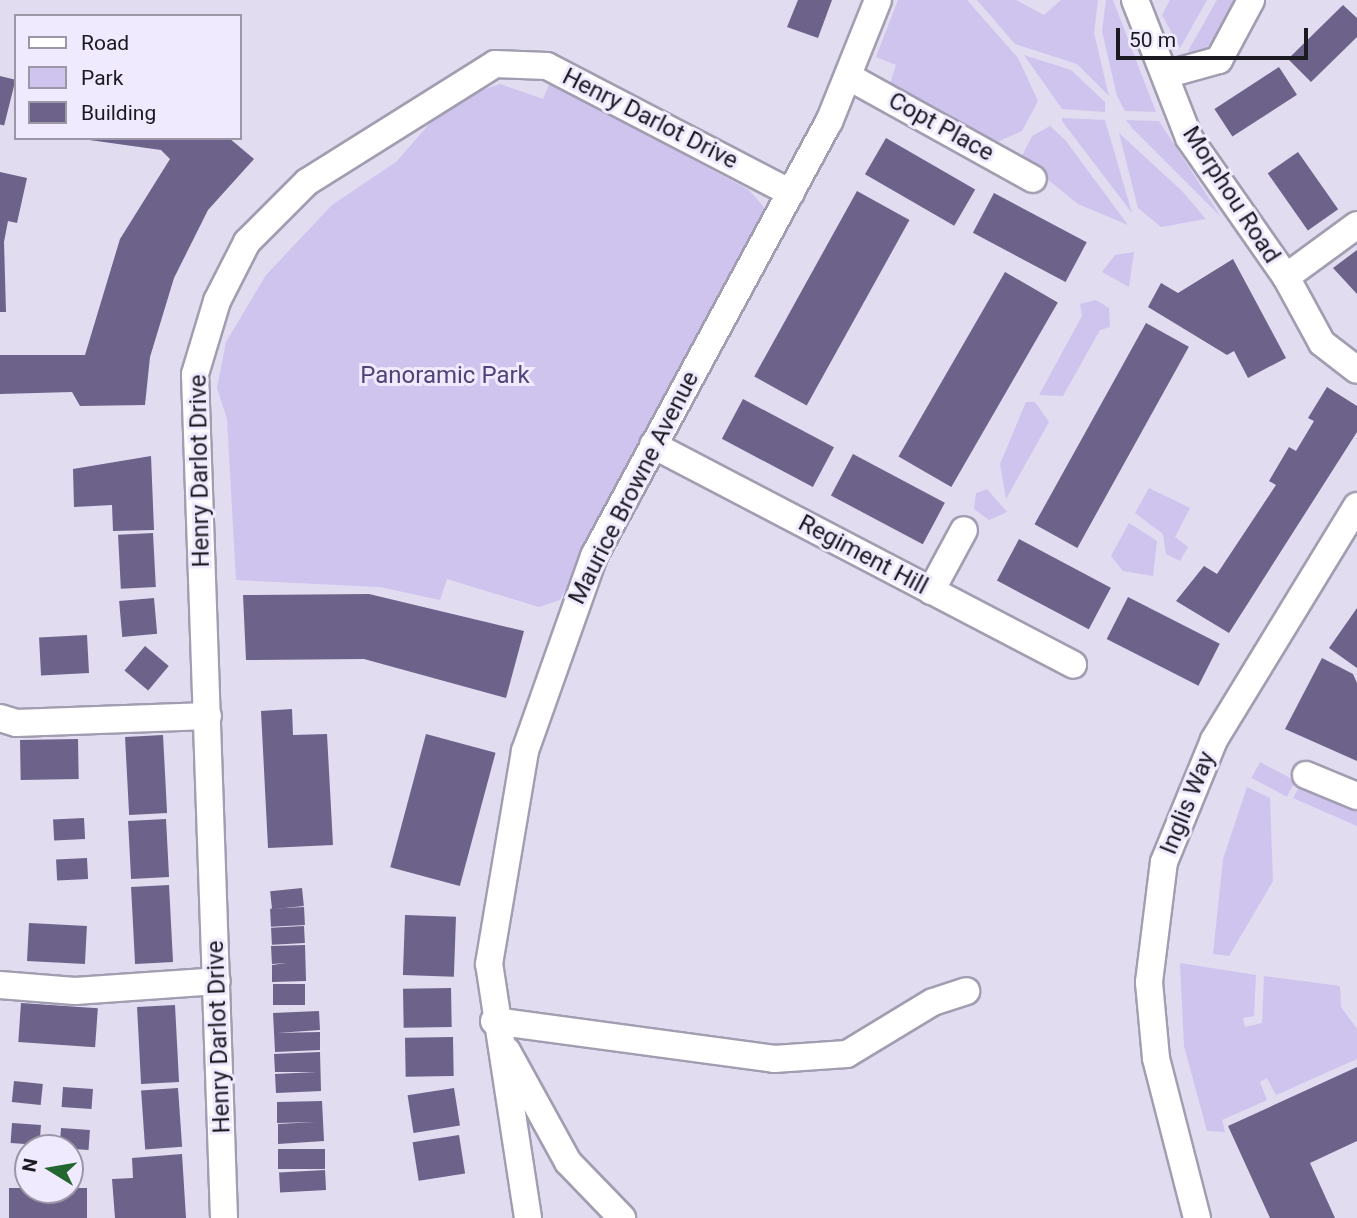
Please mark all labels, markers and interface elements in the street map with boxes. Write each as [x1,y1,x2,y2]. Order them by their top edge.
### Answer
legend [14,14,242,140]
scale bar [1119,14,1312,58]
text: 50 m [1129,28,1176,52]
text: Road [81,31,129,55]
street label: Henry Darlot Drive [558,62,742,176]
text: Park [81,66,123,90]
street label: Copt Place [883,86,999,168]
text: Building [81,101,156,125]
street label: Morphou Road [1176,121,1286,269]
park label: Panoramic Park [360,362,530,390]
street label: Maurice Browne Avenue [563,367,705,609]
street label: Henry Darlot Drive [184,374,216,568]
street label: Regiment Hill [793,509,933,601]
street label: Inglis Way [1154,747,1222,859]
street label: Henry Darlot Drive [201,940,237,1134]
north arrow [14,1134,84,1204]
text: N [17,1157,42,1174]

